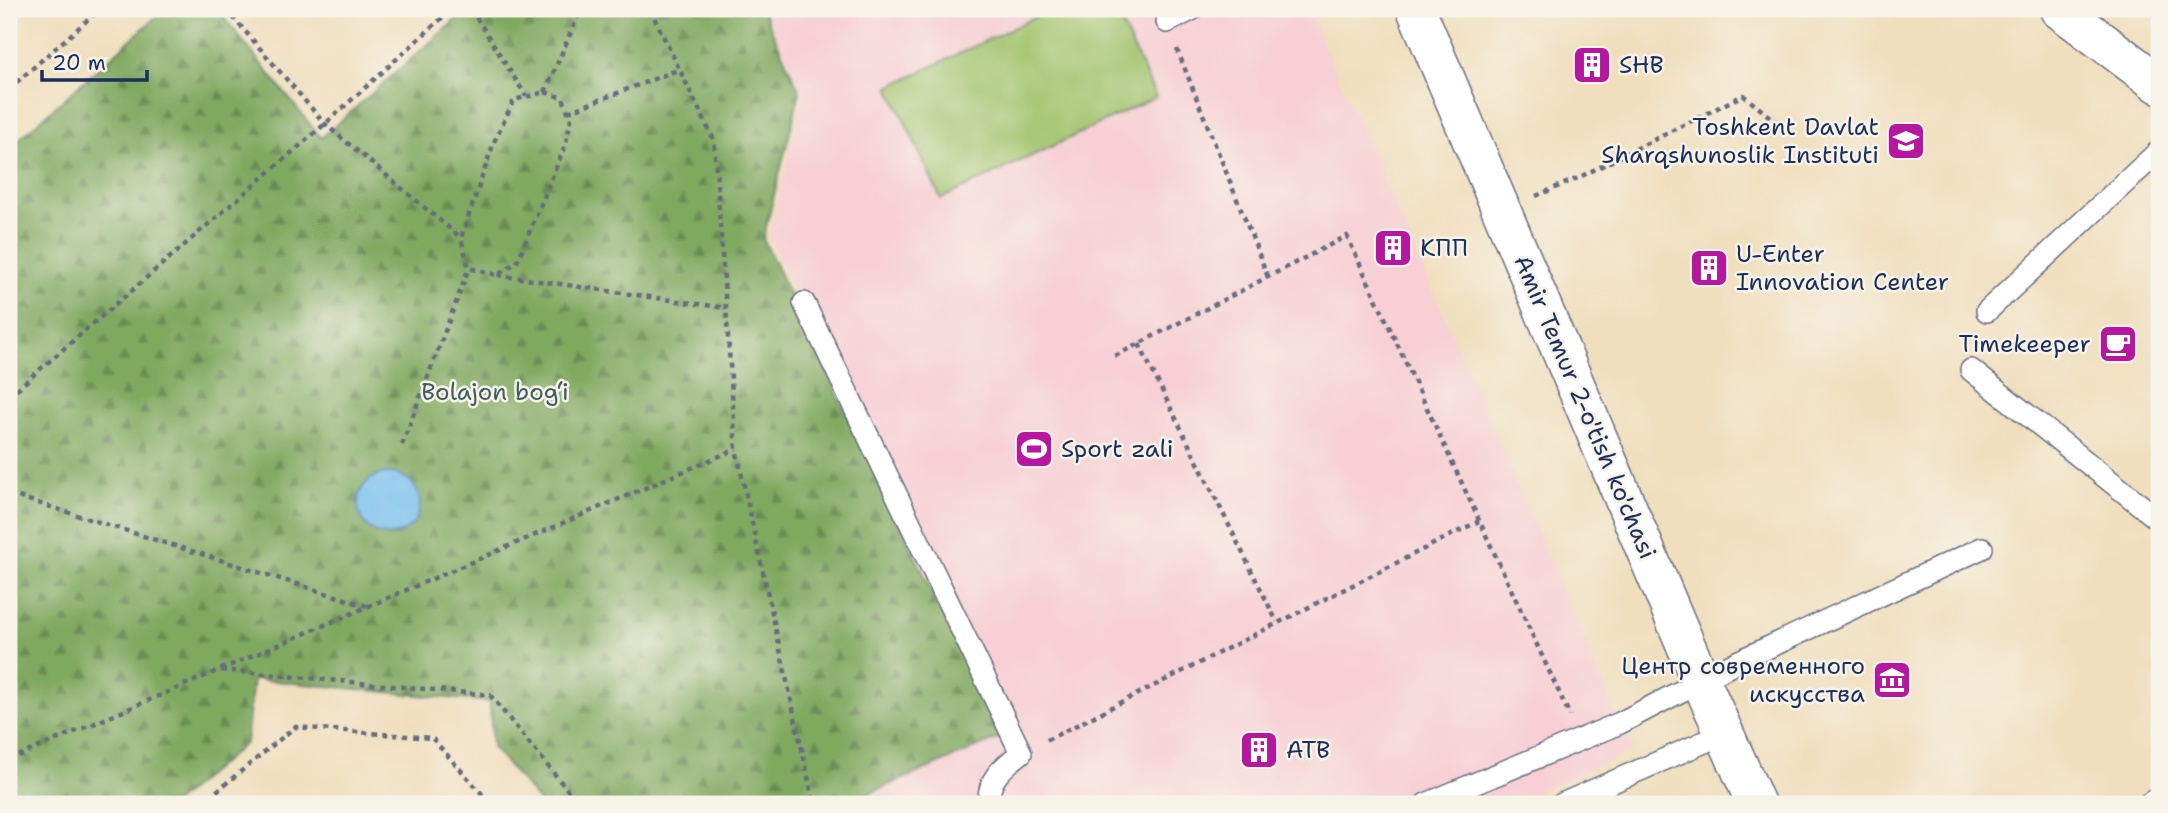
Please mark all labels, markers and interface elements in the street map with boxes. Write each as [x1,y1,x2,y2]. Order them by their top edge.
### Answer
scale bar [42,38,147,82]
building icon: SHB [1571,44,1613,86]
text: 20 m [52,49,106,77]
place label: SHB [1619,49,1664,81]
place label: Toshkent Davlat Sharqshunoslik Instituti [1601,111,1879,171]
school or university icon: Toshkent Davlat Sharqshunoslik Instituti [1885,120,1927,162]
building icon: КПП [1372,227,1414,269]
place label: КПП [1420,232,1468,264]
place label: U-Enter Innovation Center [1736,238,1949,298]
building icon: U-Enter Innovation Center [1688,247,1730,289]
street label: Amir Temur 2-o'tish ko'chasi [1506,250,1664,564]
cafe icon: Timekeeper [2097,323,2139,365]
place label: Timekeeper [1958,328,2091,360]
park label: Bolajon bog‘i [421,376,569,408]
sports icon: Sport zali [1013,428,1055,470]
place label: Sport zali [1061,433,1174,465]
place label: Центр современного искусства [1621,650,1865,710]
museum icon: Центр современного искусства [1871,659,1913,701]
building icon: ATB [1238,729,1280,771]
place label: ATB [1286,734,1330,766]

